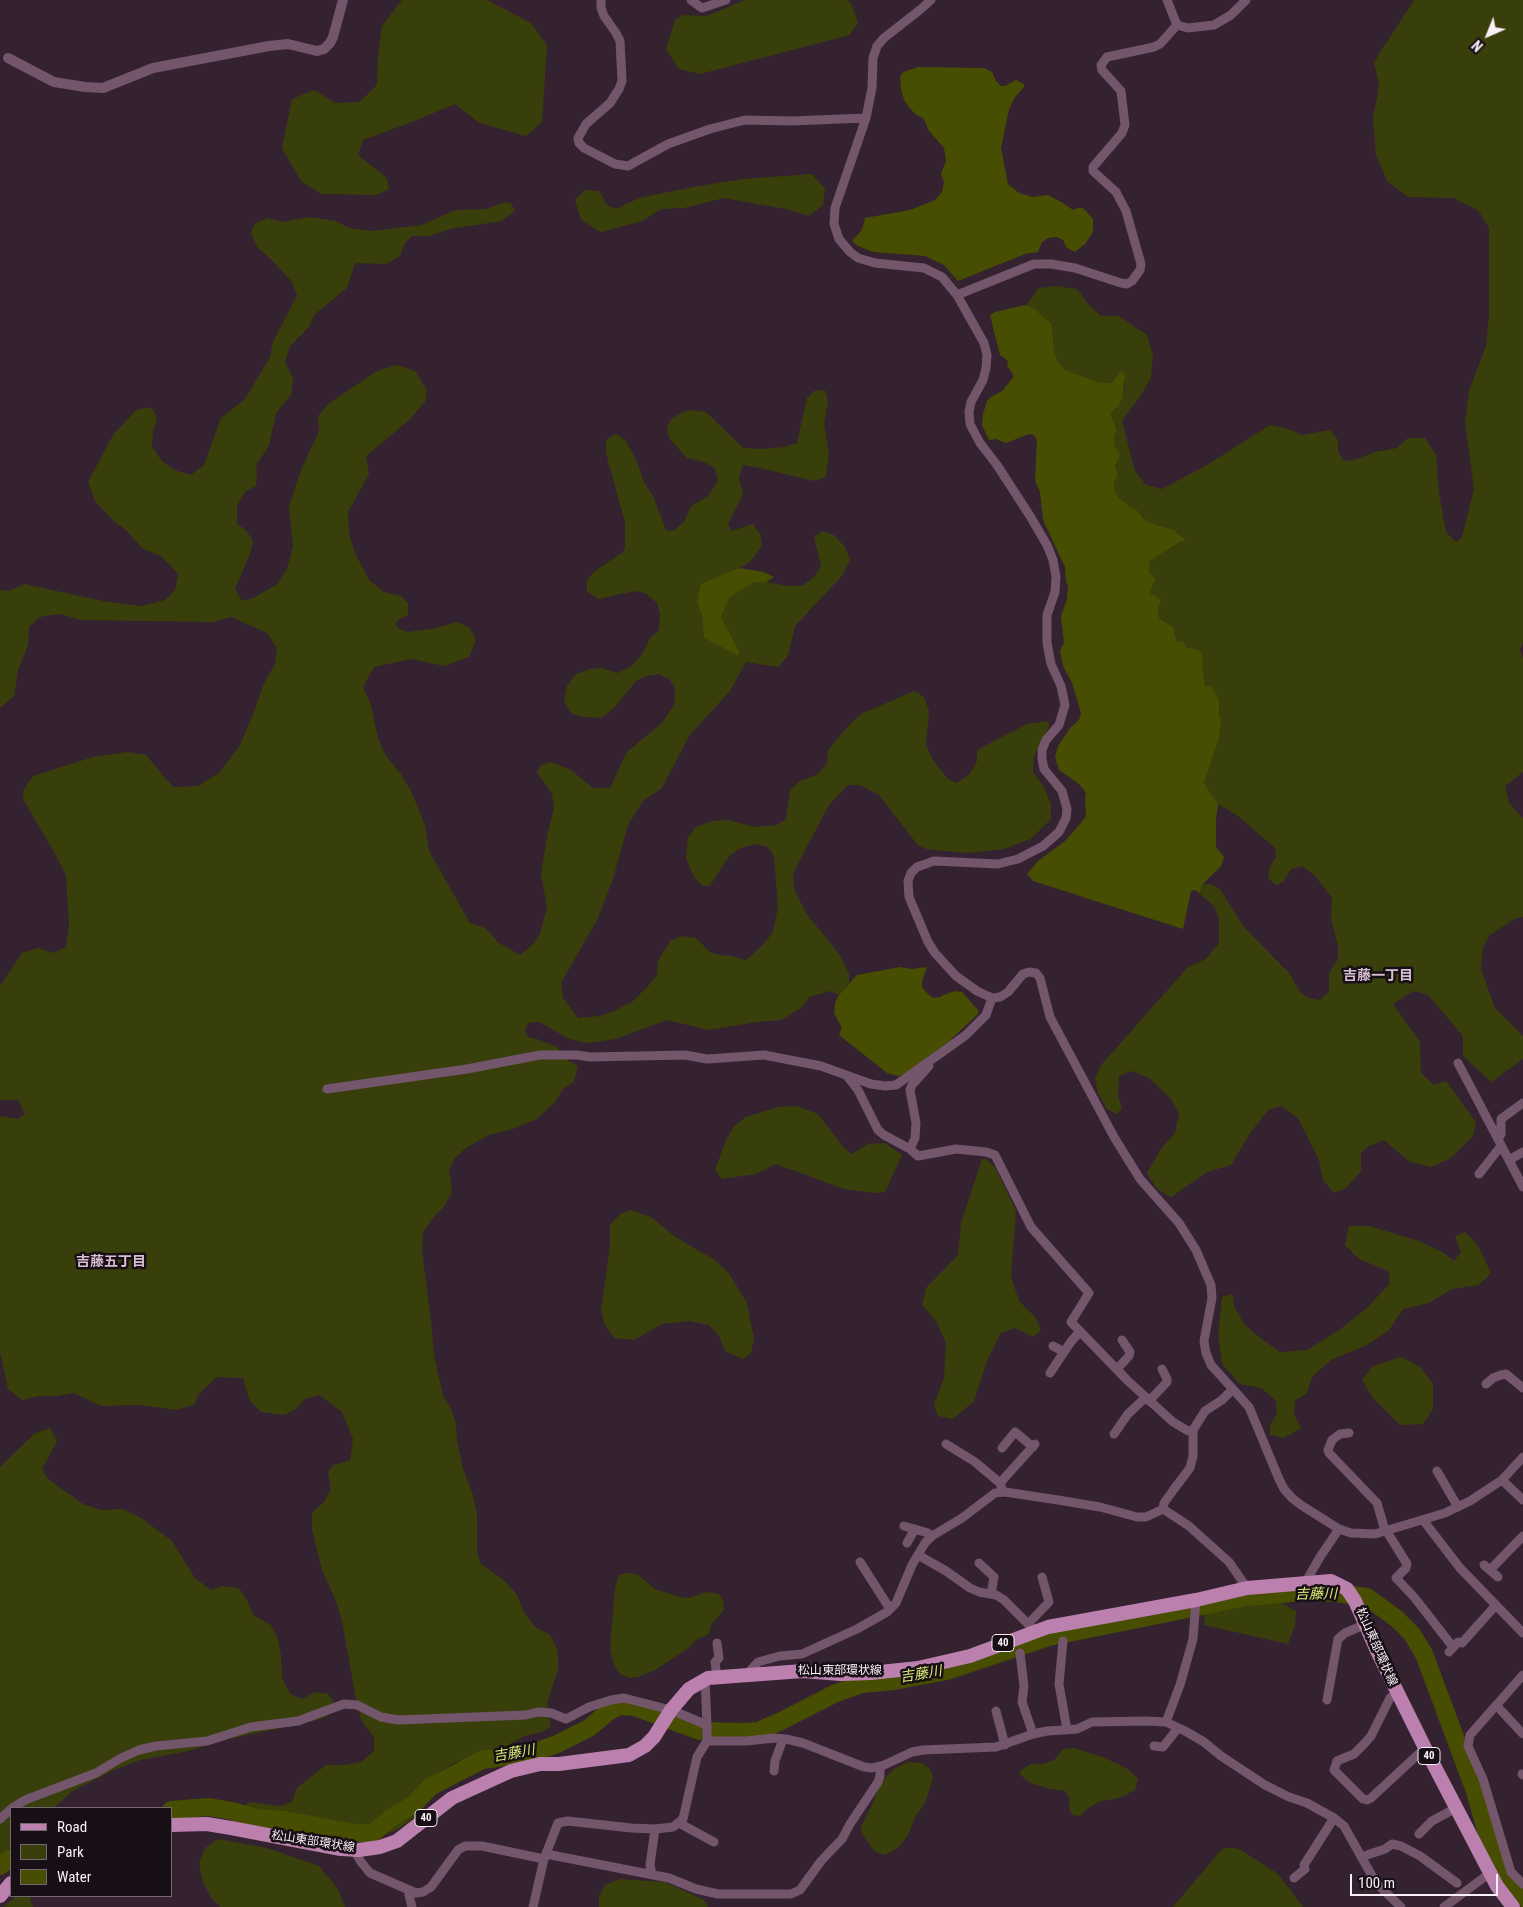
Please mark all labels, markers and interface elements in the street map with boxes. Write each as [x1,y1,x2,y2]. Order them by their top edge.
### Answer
north arrow [1463,10,1513,60]
text: N [1469,37,1486,55]
district label: 吉藤一丁目 [1343,968,1413,984]
district label: 吉藤五丁目 [76,1254,146,1270]
water label: 吉藤川 [1295,1586,1337,1604]
street label: 松山東部環状線 [1352,1606,1400,1688]
road number: 40 [992,1635,1014,1652]
water label: 吉藤川 [899,1663,943,1687]
street label: 松山東部環状線 [798,1664,882,1678]
water label: 吉藤川 [492,1742,536,1766]
road number: 40 [1418,1748,1440,1764]
legend [10,1807,172,1897]
road number: 40 [415,1810,437,1826]
text: Road [57,1818,87,1836]
street label: 松山東部環状線 [270,1828,356,1856]
text: Park [57,1843,84,1861]
scale bar [1353,1864,1500,1896]
text: Water [57,1868,91,1886]
text: 100 m [1358,1874,1395,1892]

